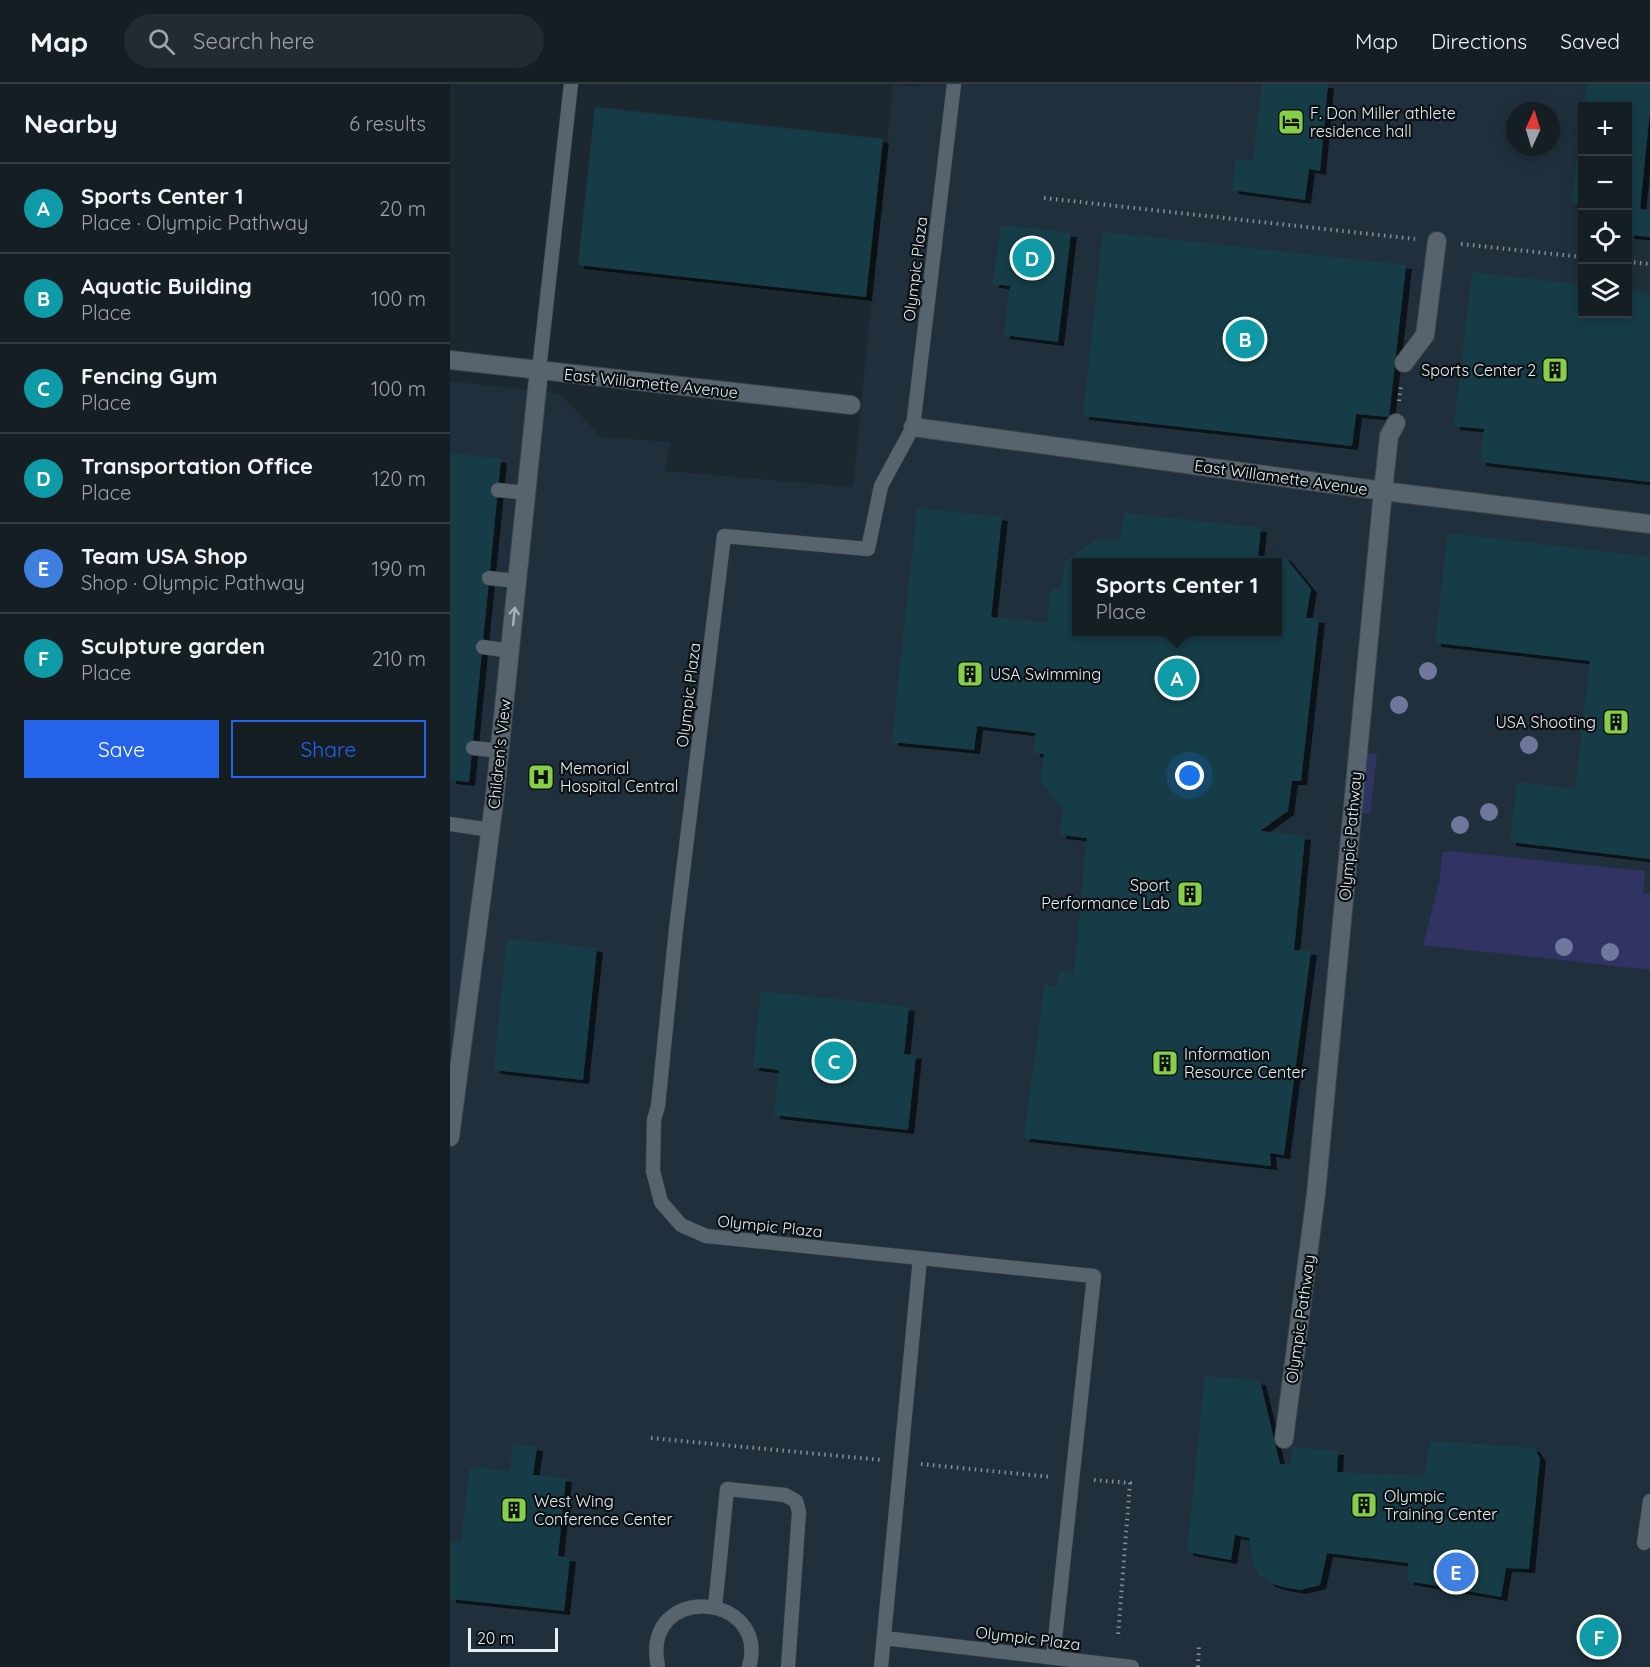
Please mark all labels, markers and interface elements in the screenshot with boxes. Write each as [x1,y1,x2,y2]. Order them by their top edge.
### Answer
search box [124,14,544,68]
text: Map [30,24,88,59]
icon: search [145,25,178,58]
text: Search here [193,27,315,55]
text: Map [1355,28,1398,54]
text: Directions [1431,28,1527,54]
text: Saved [1560,28,1620,54]
north arrow [1506,102,1560,156]
map controls [1578,102,1632,318]
button: + [1578,102,1632,156]
place label: F. Don Miller athlete residence hall [1310,103,1456,141]
text: Nearby [24,107,118,140]
hotel icon: F. Don Miller athlete residence hall [1276,107,1306,137]
text: 6 results [349,111,426,136]
button: − [1578,156,1632,210]
text: Sports Center 1 [81,182,243,210]
text: A [37,196,50,221]
text: 20 m [379,196,426,221]
text: Place · Olympic Pathway [81,210,308,235]
button: locate [1578,210,1632,264]
street label: Olympic Plaza [899,215,931,323]
pin: D [1012,236,1052,280]
button: layers [1578,264,1632,318]
text: Aquatic Building [81,272,252,300]
text: B [37,286,50,311]
text: 100 m [371,286,426,311]
text: Place [81,300,131,325]
pin: B [1226,316,1264,362]
building icon: Sports Center 2 [1540,355,1570,385]
place label: Sports Center 2 [1421,360,1536,380]
text: Fencing Gym [81,362,218,390]
street label: East Willamette Avenue [563,364,739,402]
text: C [37,376,50,401]
text: 100 m [371,376,426,401]
text: Place [81,390,131,415]
text: Transportation Office [81,452,313,480]
street label: East Willamette Avenue [1193,455,1369,499]
text: D [36,466,51,491]
text: 120 m [372,466,426,491]
text: Place [81,480,131,505]
text: Team USA Shop [81,542,248,570]
text: E [38,556,49,581]
text: 190 m [372,556,426,581]
popup [1072,558,1282,636]
text: Shop · Olympic Pathway [81,570,305,595]
text: Sports Center 1 [1096,571,1258,599]
text: Place [1096,599,1146,624]
one-way arrow [509,606,520,626]
text: Sculpture garden [81,632,265,660]
street label: Olympic Plaza [672,641,704,749]
text: F [38,646,49,671]
text: 210 m [372,646,426,671]
pin: A [1158,656,1196,700]
building icon: USA Swimming [955,659,985,689]
text: Place [81,660,131,685]
place label: USA Swimming [990,664,1101,684]
street label: Children's View [483,698,515,810]
building icon: USA Shooting [1601,707,1631,737]
place label: USA Shooting [1496,712,1596,732]
button: Save [24,720,219,778]
button: Share [231,720,426,778]
place label: Memorial Hospital Central [560,758,678,796]
your location [1175,761,1204,790]
hospital icon: Memorial Hospital Central [526,762,556,792]
street label: Olympic Pathway [1334,771,1366,901]
place label: Sport Performance Lab [1041,875,1170,913]
building icon: Sport Performance Lab [1175,879,1205,909]
pin: C [814,1038,854,1084]
place label: Information Resource Center [1184,1044,1307,1082]
building icon: Information Resource Center [1150,1048,1180,1078]
street label: Olympic Plaza [717,1211,823,1241]
street label: Olympic Pathway [1281,1253,1319,1385]
place label: Olympic Training Center [1384,1486,1497,1524]
building icon: Olympic Training Center [1349,1490,1379,1520]
place label: West Wing Conference Center [534,1491,673,1529]
building icon: West Wing Conference Center [499,1495,529,1525]
pin: E [1436,1550,1476,1594]
pin: F [1580,1614,1618,1660]
street label: Olympic Plaza [974,1622,1082,1654]
scale bar [468,1625,558,1652]
text: 20 m [477,1628,514,1648]

